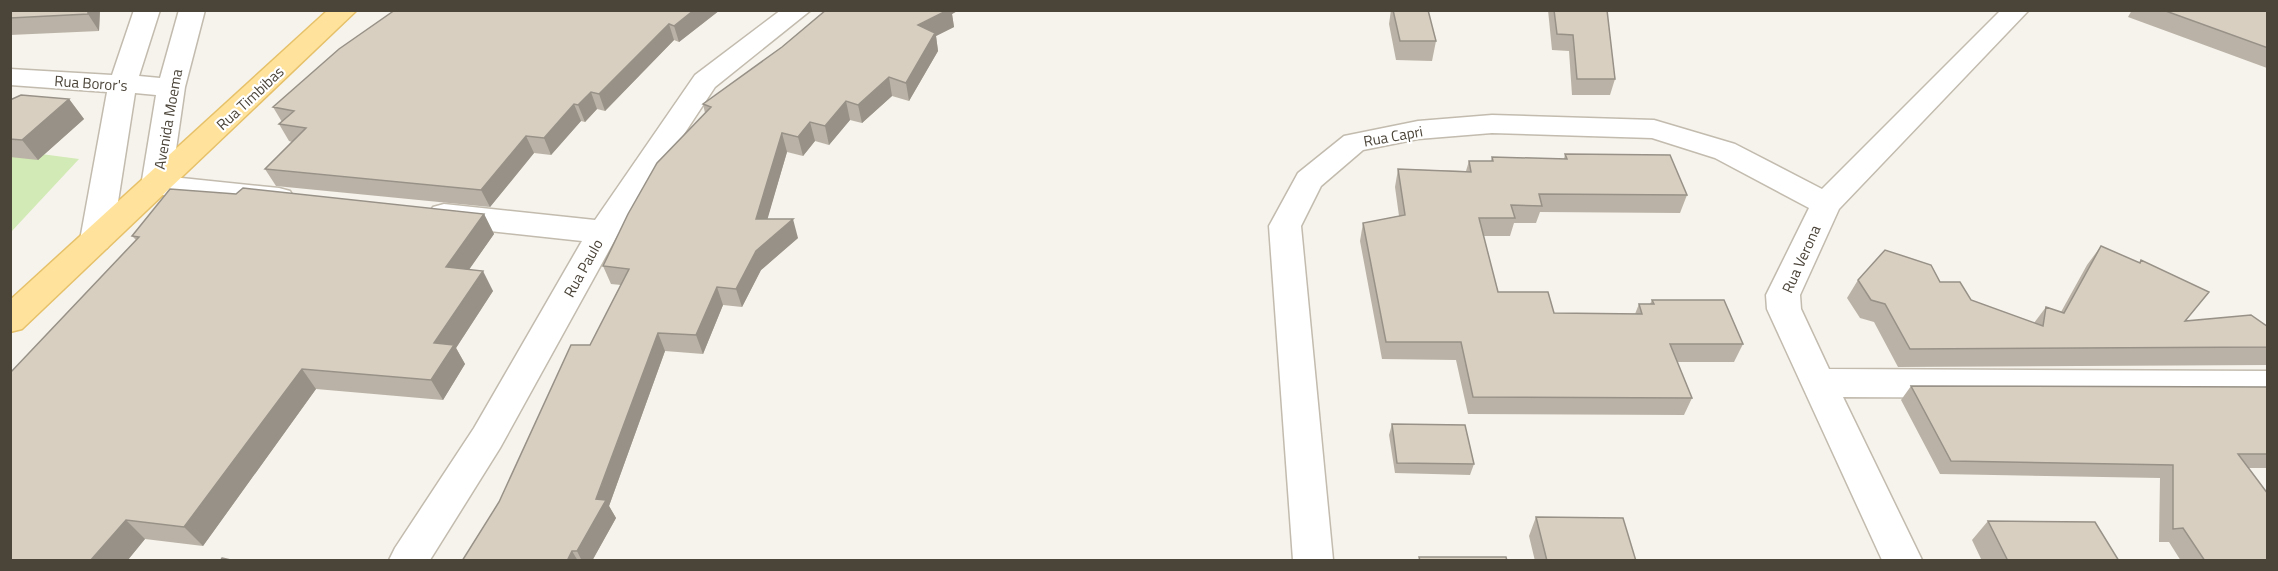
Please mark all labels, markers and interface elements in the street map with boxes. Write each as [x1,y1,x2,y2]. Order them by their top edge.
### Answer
street label: Rua Timbibas [211,61,289,135]
street label: Avenida Moema [148,67,188,171]
street label: Rua Boror's [54,69,128,97]
street label: Rua Capri [1361,119,1425,153]
street label: Rua Verona [1776,221,1826,297]
street label: Rua Paulo [558,235,609,301]

